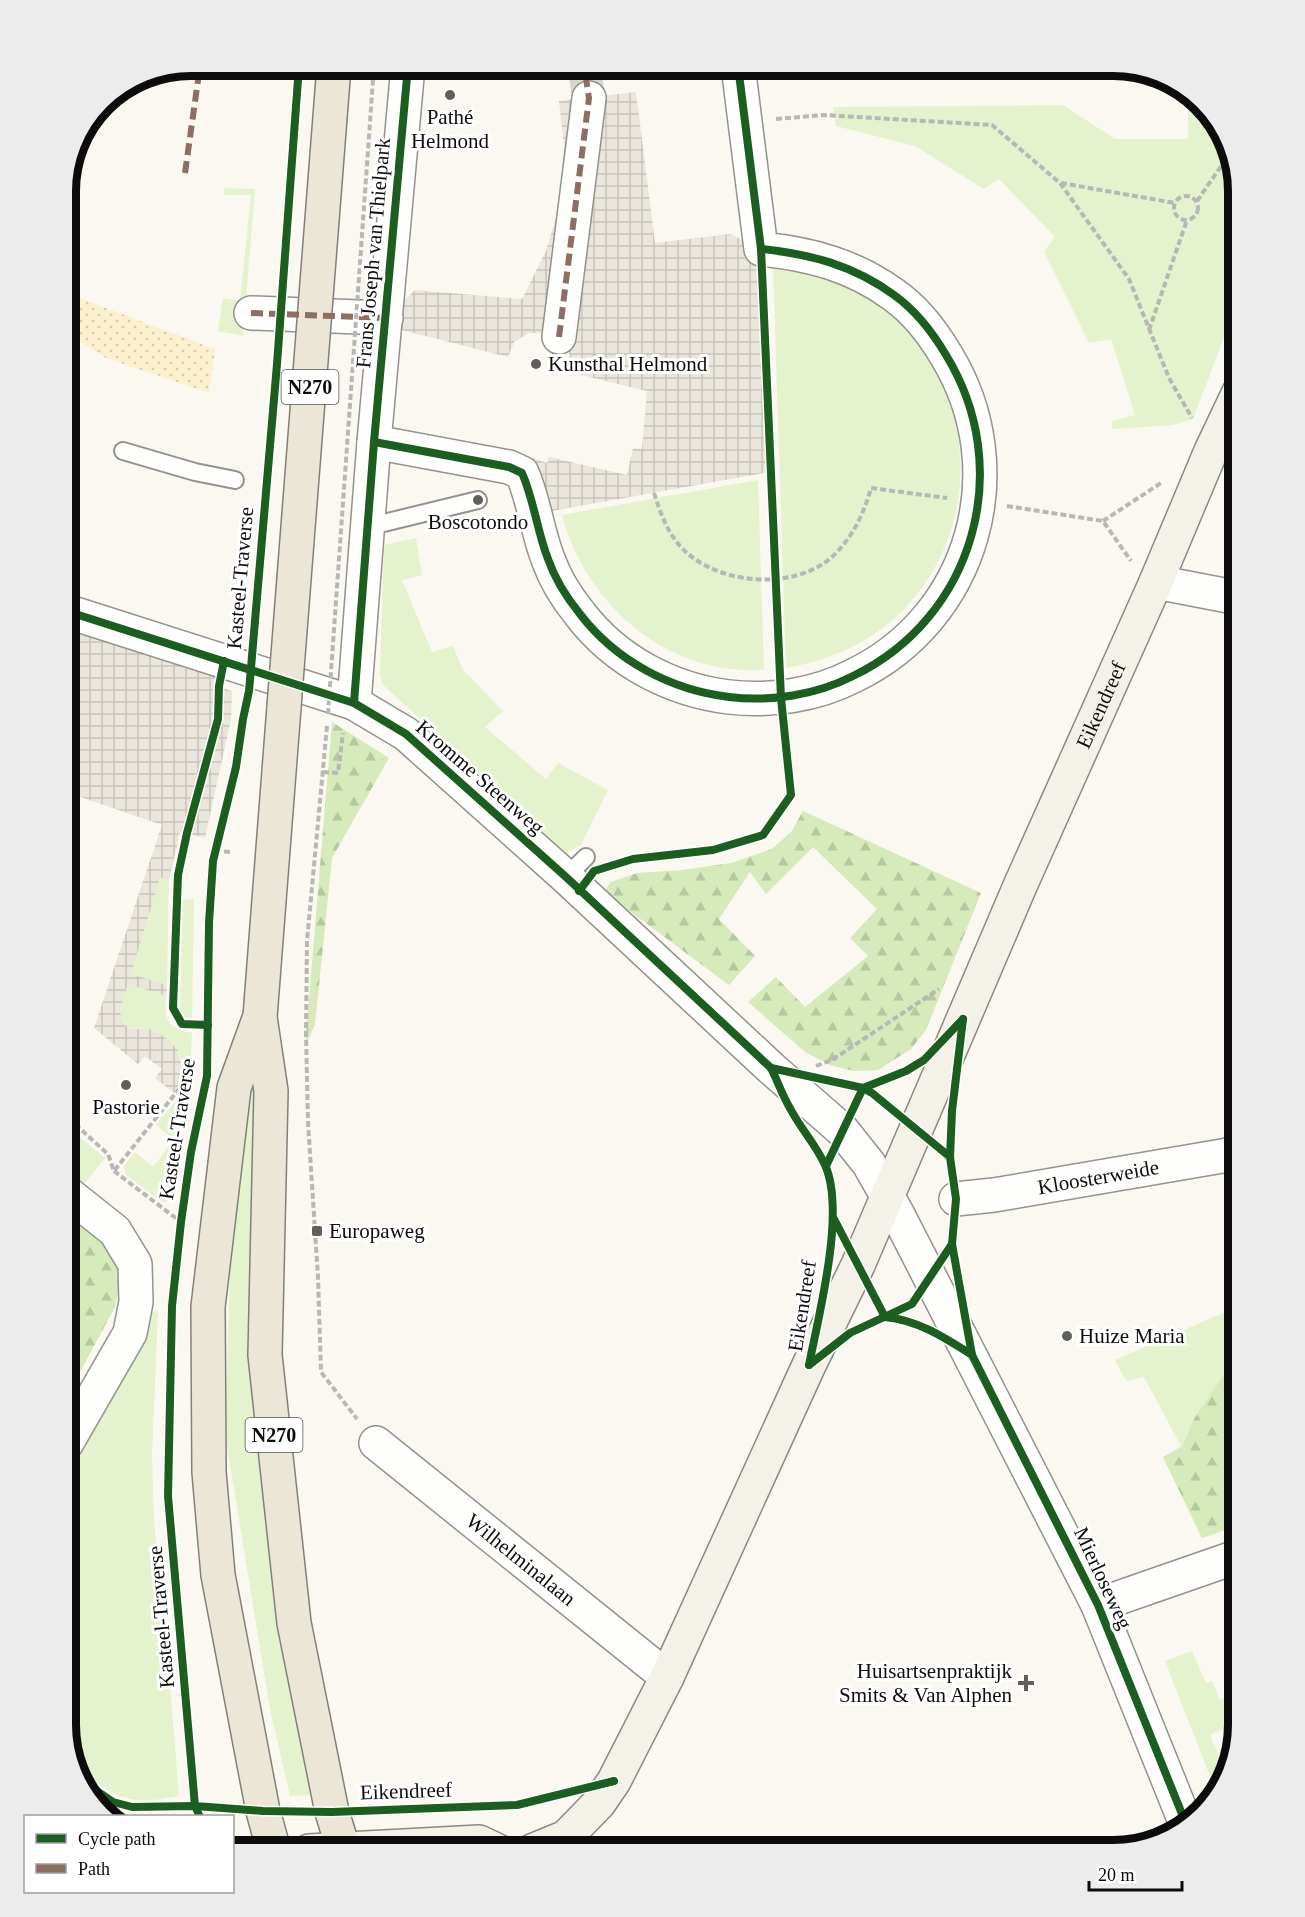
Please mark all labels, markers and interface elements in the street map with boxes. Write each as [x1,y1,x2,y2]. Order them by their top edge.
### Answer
marker: Pathé Helmond [443,88,457,102]
place label: Pathé Helmond [411,105,490,153]
street label: Frans Joseph van Thielpark [351,136,395,369]
place label: Kunsthal Helmond [548,352,708,376]
marker: Kunsthal Helmond [529,357,543,371]
road number: N270 [282,370,338,404]
marker: Boscotondo [471,493,485,507]
street label: Kasteel-Traverse [222,506,258,650]
place label: Boscotondo [428,510,528,534]
street label: Eikendreef [1071,658,1131,752]
street label: Kromme Steenweg [411,715,549,839]
street label: Kasteel-Traverse [154,1057,200,1201]
marker: Pastorie [119,1078,133,1092]
place label: Pastorie [92,1095,160,1119]
street label: Kloosterweide [1036,1155,1161,1199]
place label: Europaweg [329,1219,425,1243]
marker: Europaweg [310,1224,324,1238]
street label: Eikendreef [783,1259,821,1353]
place label: Huize Maria [1079,1324,1185,1348]
marker: Huize Maria [1060,1329,1074,1343]
road number: N270 [246,1418,302,1452]
street label: Wilhelminalaan [461,1508,581,1611]
street label: Mierloseweg [1069,1523,1137,1633]
street label: Kasteel-Traverse [143,1545,179,1689]
place label: Huisartsenpraktijk Smits & Van Alphen [839,1659,1012,1707]
marker: Huisartsenpraktijk Smits & Van Alphen [1017,1674,1035,1692]
street label: Eikendreef [360,1777,452,1805]
legend [24,1815,234,1893]
text: Cycle path [78,1829,155,1849]
scale bar [1089,1854,1182,1892]
text: Path [78,1859,110,1879]
text: 20 m [1098,1865,1135,1885]

